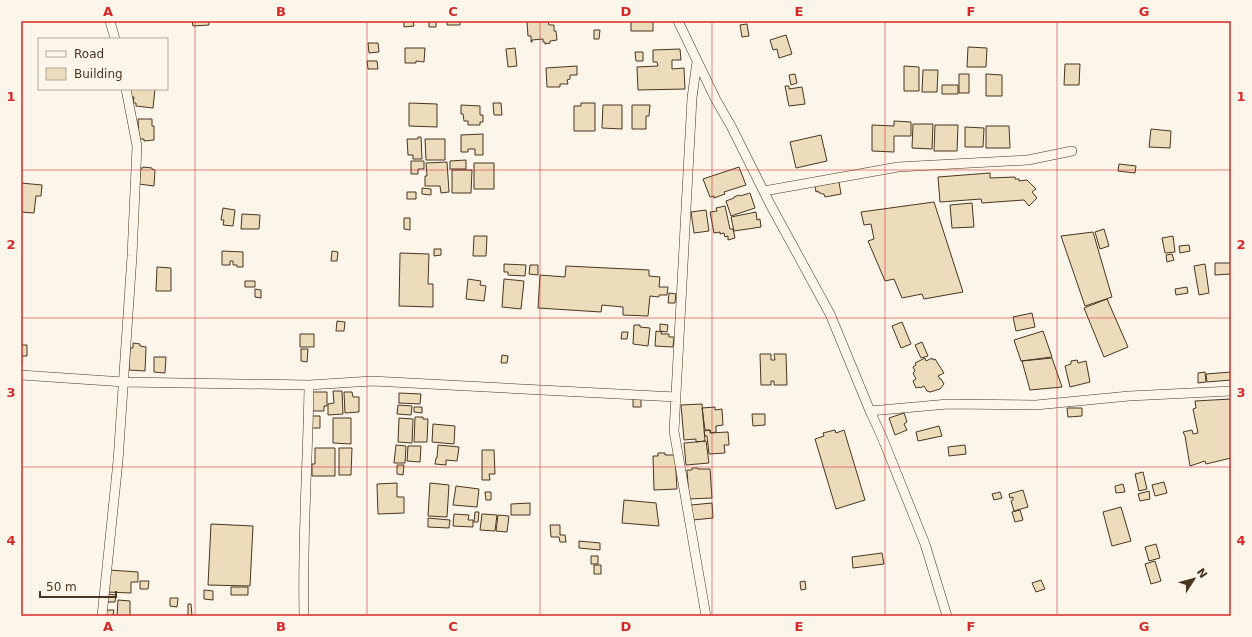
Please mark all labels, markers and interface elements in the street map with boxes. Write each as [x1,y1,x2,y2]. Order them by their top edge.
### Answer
text: A [103,4,113,19]
text: B [276,4,286,19]
text: C [448,4,458,19]
text: D [621,4,632,19]
text: E [795,4,803,19]
text: F [967,4,975,19]
text: G [1139,4,1149,19]
legend [38,38,168,90]
text: Road [74,47,104,61]
text: Building [74,67,123,81]
text: 1 [6,89,16,104]
text: 1 [1236,89,1246,104]
text: 2 [6,237,16,252]
text: 2 [1236,237,1246,252]
text: 3 [6,385,16,400]
text: 3 [1236,385,1246,400]
text: 4 [6,533,16,548]
text: 4 [1236,533,1246,548]
north arrow [1174,559,1214,599]
text: N [1194,566,1210,581]
scale bar [40,573,116,599]
text: 50 m [46,580,77,594]
text: A [103,619,113,634]
text: B [276,619,286,634]
text: C [448,619,458,634]
text: D [621,619,632,634]
text: E [795,619,803,634]
text: F [967,619,975,634]
text: G [1139,619,1149,634]

